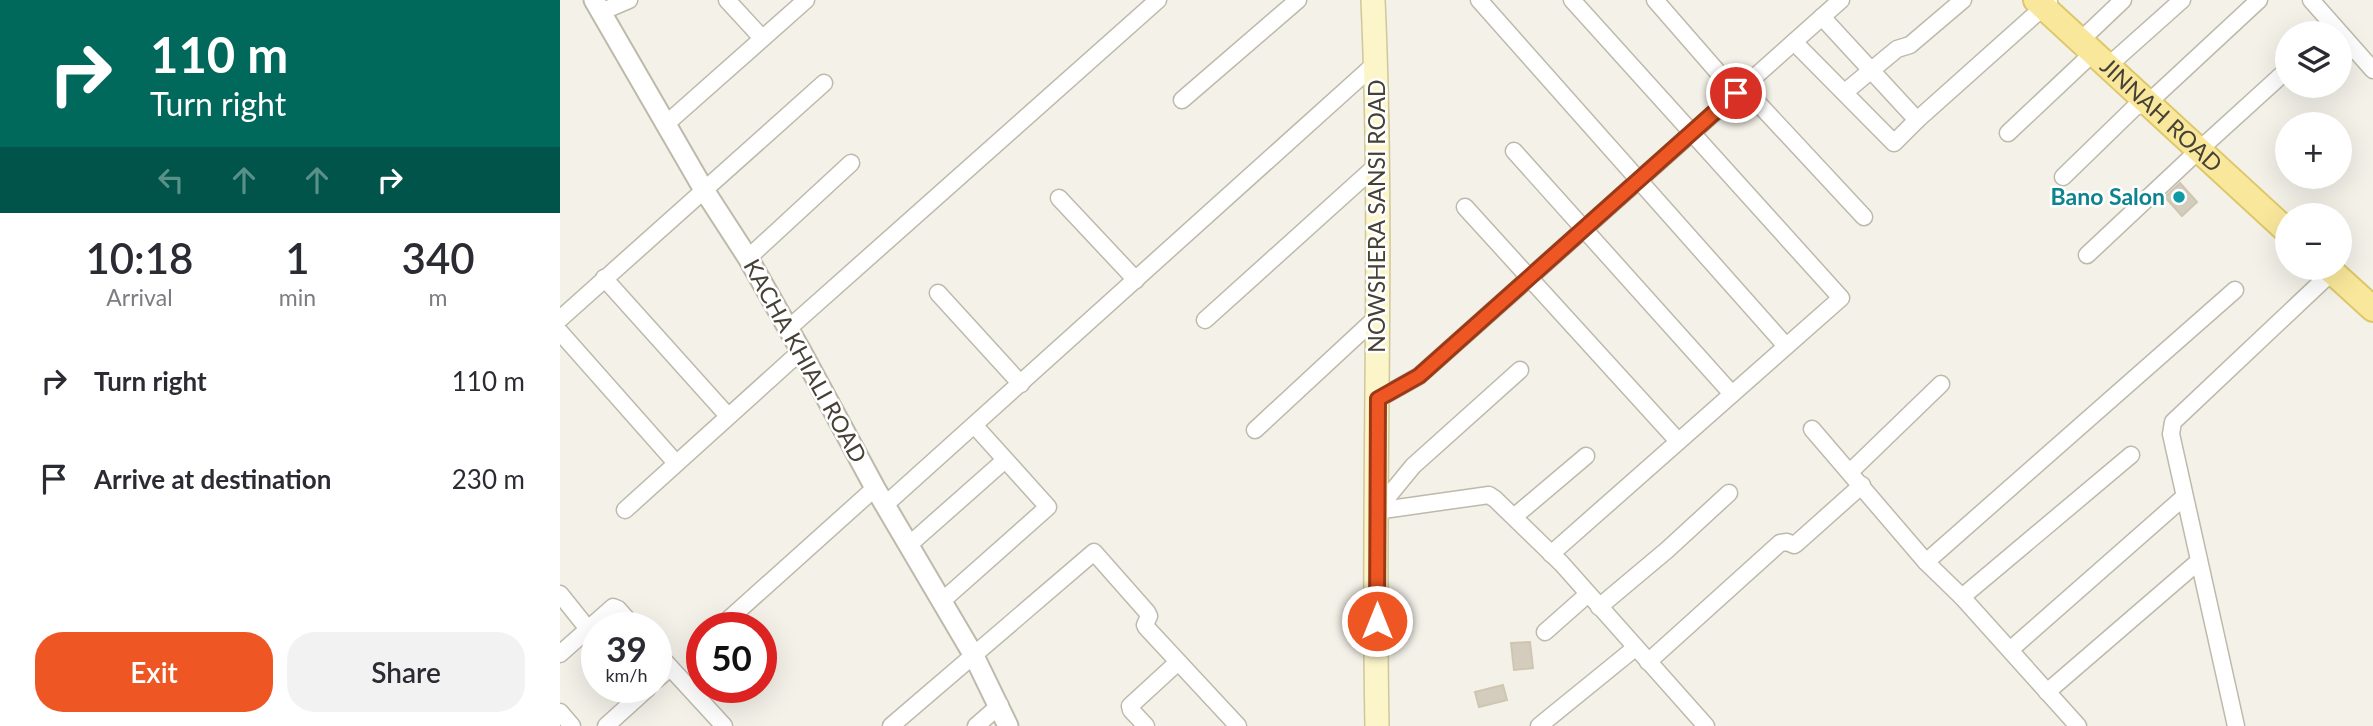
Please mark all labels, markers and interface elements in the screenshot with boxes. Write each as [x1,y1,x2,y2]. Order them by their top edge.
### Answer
map controls [2275,21,2352,280]
button: layers [2275,21,2352,98]
text: 110 m [150,25,288,83]
icon: right [35,28,126,119]
street label: JINNAH ROAD [2095,51,2229,177]
pin [1706,63,1766,123]
icon: arrive [1717,74,1755,112]
street label: NOWSHERA SANSI ROAD [1362,79,1390,353]
text: Turn right [150,84,286,123]
button: + [2275,112,2352,189]
icon: left [152,161,190,199]
icon: ahead [225,161,263,199]
icon: ahead [298,161,336,199]
icon: right [371,161,409,199]
place label: Bano Salon [2051,182,2165,210]
marker: Bano Salon [2171,189,2187,205]
button: − [2275,203,2352,280]
text: 10:18 [85,233,193,283]
text: 1 [285,233,310,283]
text: 340 [402,233,475,283]
street label: KACHA KHIALI ROAD [738,254,873,467]
text: Arrival [106,283,173,311]
text: min [279,283,316,311]
text: m [429,283,448,311]
icon: right [35,362,73,400]
text: Turn right [94,365,207,397]
text: 110 m [452,365,525,397]
icon: arrive [35,460,73,498]
text: Arrive at destination [94,463,331,495]
text: 230 m [452,463,525,495]
position arrow [1340,584,1414,658]
speed limit sign: 50 [686,612,777,703]
text: 39 [606,627,647,669]
button: Exit [35,632,273,712]
button: Share [287,632,525,712]
text: km/h [605,664,648,686]

